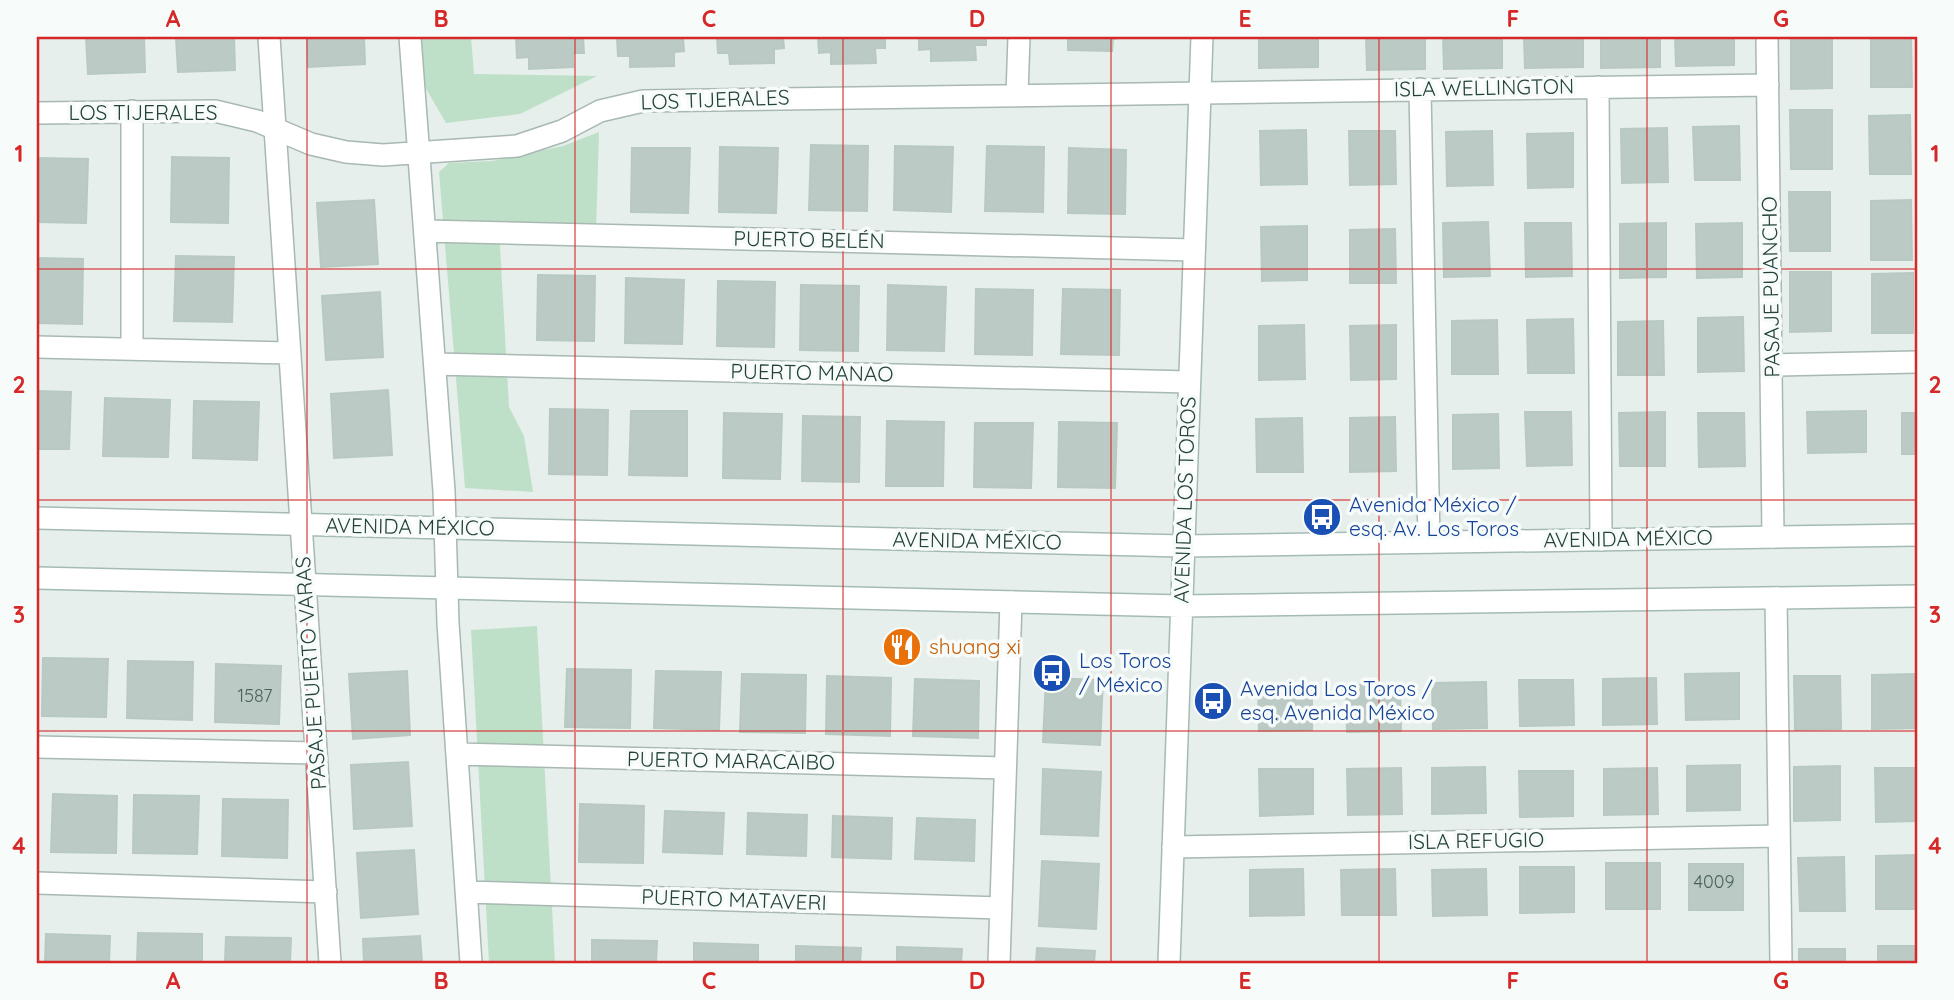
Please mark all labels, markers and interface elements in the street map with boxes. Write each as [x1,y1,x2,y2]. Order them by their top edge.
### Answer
text: A [166,4,181,33]
text: B [433,4,449,33]
text: C [702,4,716,33]
text: D [969,4,985,33]
text: E [1238,4,1252,33]
text: F [1507,4,1519,33]
text: G [1773,4,1789,33]
street label: ISLA WELLINGTON [1394,72,1574,102]
street label: LOS TIJERALES [640,83,790,115]
street label: LOS TIJERALES [68,99,218,125]
text: 1 [15,139,23,168]
text: 1 [1931,139,1939,168]
street label: PASAJE PUANCHO [1755,196,1785,378]
street label: PUERTO BELÉN [733,225,885,253]
street label: PUERTO MANAO [730,358,894,386]
text: 2 [12,370,26,399]
text: 2 [1928,370,1942,399]
street label: AVENIDA LOS TOROS [1167,396,1201,604]
place label: Avenida México / esq. Av. Los Toros [1349,491,1519,541]
bus stop icon: Avenida México / esq. Av. Los Toros [1301,496,1343,538]
street label: AVENIDA MÉXICO [325,512,495,540]
street label: AVENIDA MÉXICO [1543,524,1713,552]
street label: AVENIDA MÉXICO [892,526,1062,554]
street label: PASAJE PUERTO VARAS [289,556,331,791]
text: 3 [13,600,25,629]
text: 3 [1929,600,1941,629]
restaurant icon: shuang xi [881,626,923,668]
place label: shuang xi [929,633,1021,659]
place label: Los Toros / México [1079,647,1171,697]
bus stop icon: Los Toros / México [1031,652,1073,694]
place label: Avenida Los Toros / esq. Avenida México [1240,675,1435,725]
bus stop icon: Avenida Los Toros / esq. Avenida México [1192,680,1234,722]
house number: 1587 [238,684,272,707]
street label: PUERTO MARACAIBO [627,745,835,775]
street label: ISLA REFUGIO [1408,826,1544,854]
text: 4 [12,831,26,860]
text: 4 [1928,831,1942,860]
house number: 4009 [1694,870,1734,893]
street label: PUERTO MATAVERI [641,883,827,915]
text: A [166,966,181,995]
text: B [433,966,449,995]
text: C [702,966,716,995]
text: D [969,966,985,995]
text: E [1238,966,1252,995]
text: F [1507,966,1519,995]
text: G [1773,966,1789,995]

